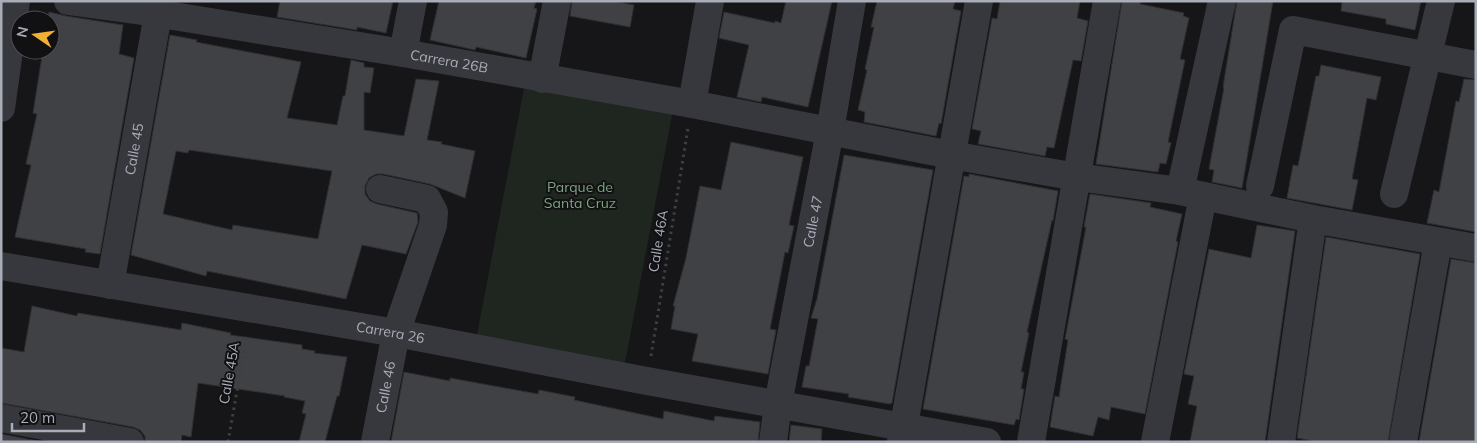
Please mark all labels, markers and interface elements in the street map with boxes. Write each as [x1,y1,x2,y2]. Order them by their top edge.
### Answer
north arrow [10,10,60,60]
text: N [12,25,32,39]
street label: Carrera 26B [409,45,490,77]
street label: Calle 45 [121,122,148,177]
park label: Parque de Santa Cruz [544,178,616,212]
street label: Calle 47 [799,194,826,249]
street label: Calle 46A [644,208,672,273]
street label: Carrera 26 [355,317,426,347]
street label: Calle 45A [215,340,243,405]
street label: Calle 46 [372,360,399,415]
scale bar [12,400,85,432]
text: 20 m [20,408,55,427]

